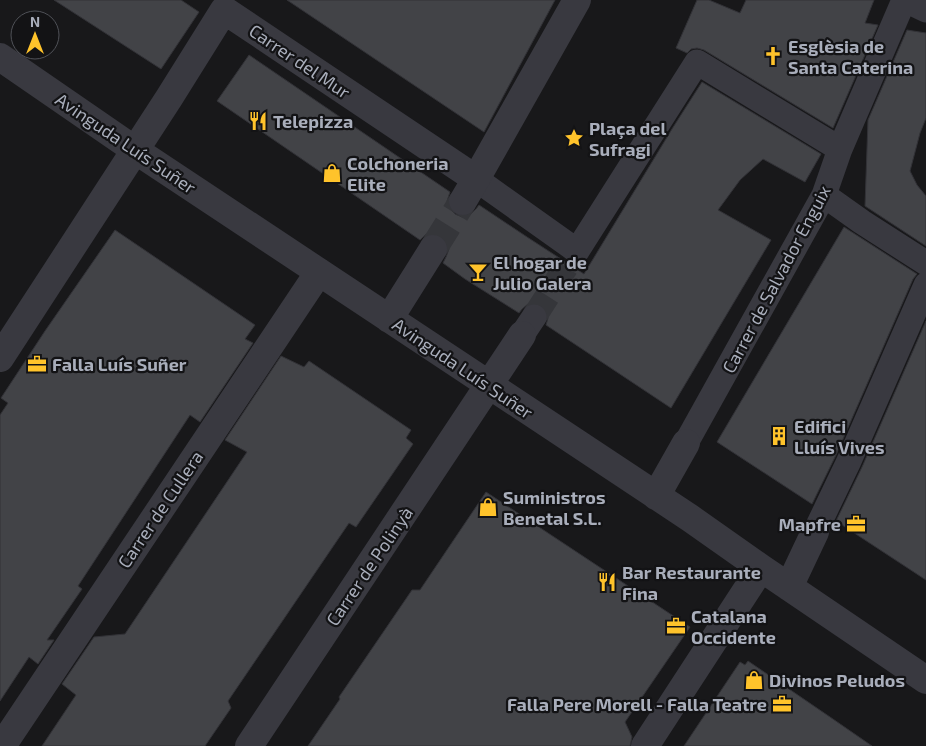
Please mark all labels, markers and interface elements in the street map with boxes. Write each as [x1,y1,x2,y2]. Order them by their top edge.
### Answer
north arrow [10,10,60,60]
text: N [30,13,40,30]
street label: Carrer del Mur [245,19,355,103]
place label: Esglèsia de Santa Caterina [788,35,913,78]
church icon: Esglèsia de Santa Caterina [762,45,784,67]
street label: Avinguda Luís Suñer [52,88,200,198]
restaurant icon: Telepizza [247,110,269,132]
place label: Telepizza [273,110,353,132]
place label: Plaça del Sufragi [589,117,666,160]
place icon: Plaça del Sufragi [563,127,585,149]
place label: Colchoneria Elite [347,152,449,195]
shop icon: Colchoneria Elite [321,162,343,184]
street label: Carrer de Salvador Enguix [717,181,835,377]
place label: El hogar de Julio Galera [493,251,592,294]
bar icon: El hogar de Julio Galera [467,261,489,283]
street label: Avinguda Luís Suñer [389,313,537,423]
office icon: Falla Luís Suñer [26,353,48,375]
place label: Falla Luís Suñer [52,353,187,375]
place label: Edifici Lluís Vives [794,415,884,458]
building icon: Edifici Lluís Vives [768,425,790,447]
street label: Carrer de Cullera [113,446,207,572]
place label: Suministros Benetal S.L. [503,486,605,529]
shop icon: Suministros Benetal S.L. [477,496,499,518]
street label: Carrer de Polinyà [321,502,417,630]
place label: Mapfre [779,513,841,535]
office icon: Mapfre [845,513,867,535]
place label: Bar Restaurante Fina [622,561,761,604]
restaurant icon: Bar Restaurante Fina [596,571,618,593]
place label: Catalana Occidente [691,605,776,648]
office icon: Catalana Occidente [665,615,687,637]
shop icon: Divinos Peludos [743,669,765,691]
place label: Divinos Peludos [769,669,905,691]
place label: Falla Pere Morell - Falla Teatre [507,693,767,715]
office icon: Falla Pere Morell - Falla Teatre [771,693,793,715]

